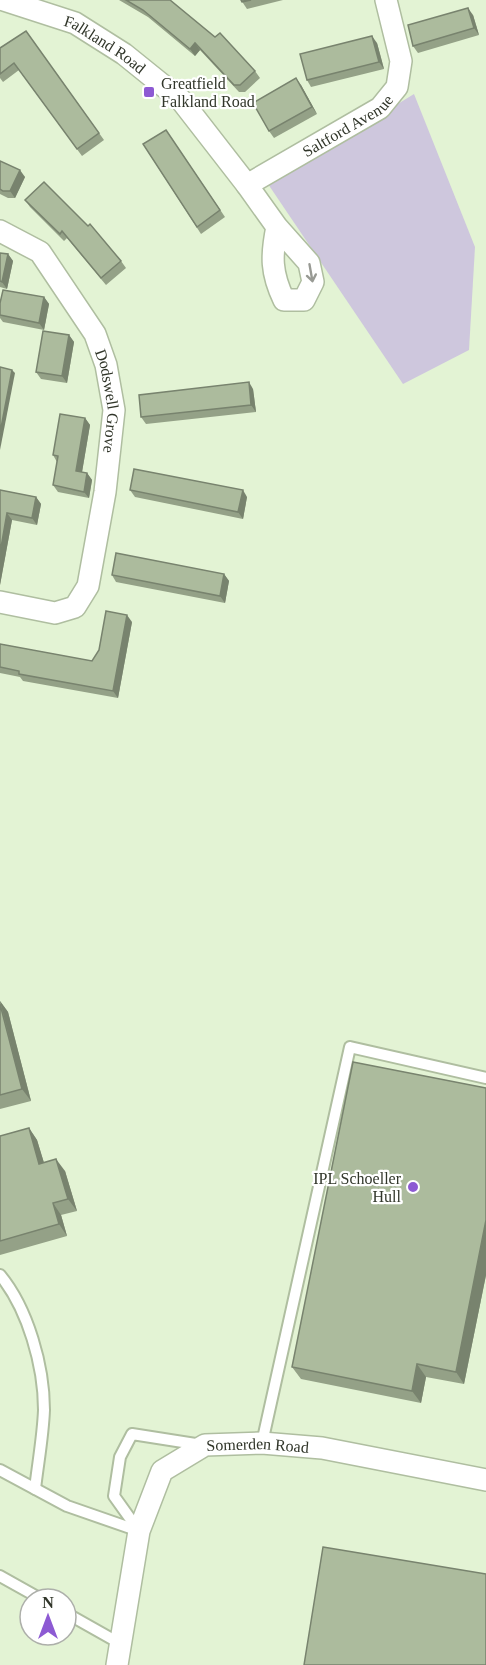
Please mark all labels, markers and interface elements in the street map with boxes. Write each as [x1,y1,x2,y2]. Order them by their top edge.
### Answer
street label: Falkland Road [62,12,149,77]
place label: Greatfield Falkland Road [161,75,255,110]
marker: Greatfield Falkland Road [142,85,156,99]
street label: Saltford Avenue [300,91,396,160]
one-way arrow [306,262,317,282]
street label: Dodswell Grove [92,347,122,454]
place label: IPL Schoeller Hull [313,1170,402,1205]
marker: IPL Schoeller Hull [406,1180,420,1194]
street label: Somerden Road [206,1435,310,1456]
north arrow [18,1587,78,1647]
text: N [42,1594,54,1611]

